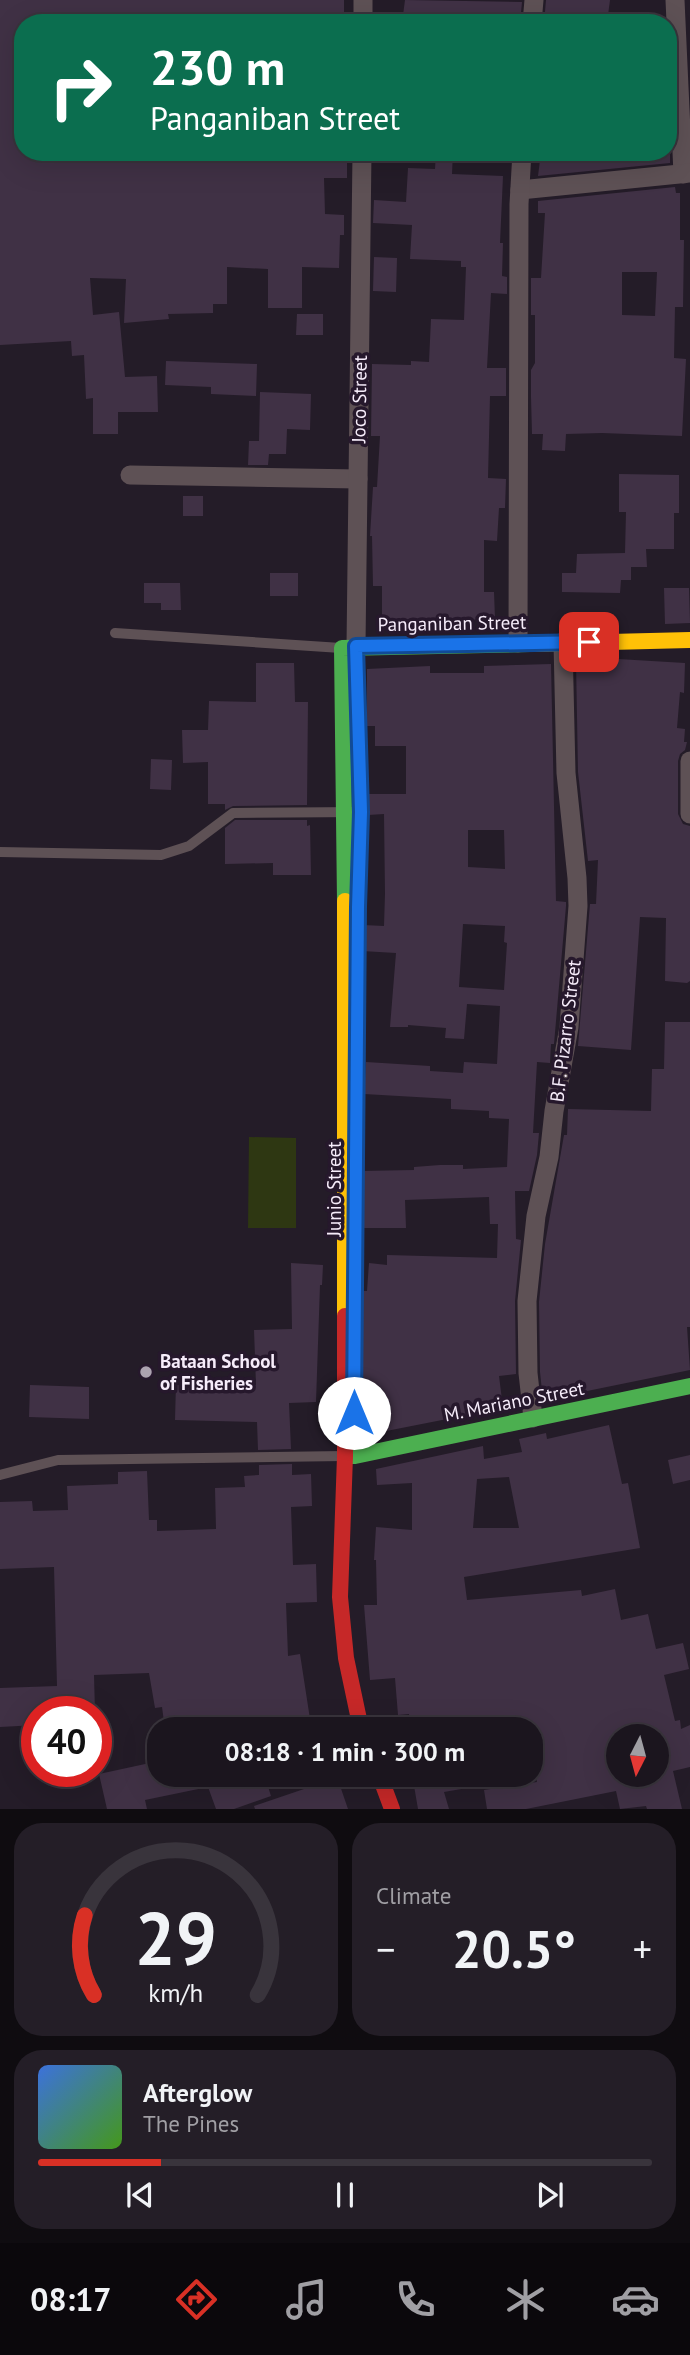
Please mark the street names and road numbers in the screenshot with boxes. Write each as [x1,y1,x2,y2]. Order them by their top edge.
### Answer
street label: Joco Street [346,354,372,444]
street label: Panganiban Street [378,610,527,636]
street label: B.F. Pizarro Street [544,958,586,1103]
street label: Junio Street [322,1141,346,1238]
street label: M. Mariano Street [442,1376,587,1426]

